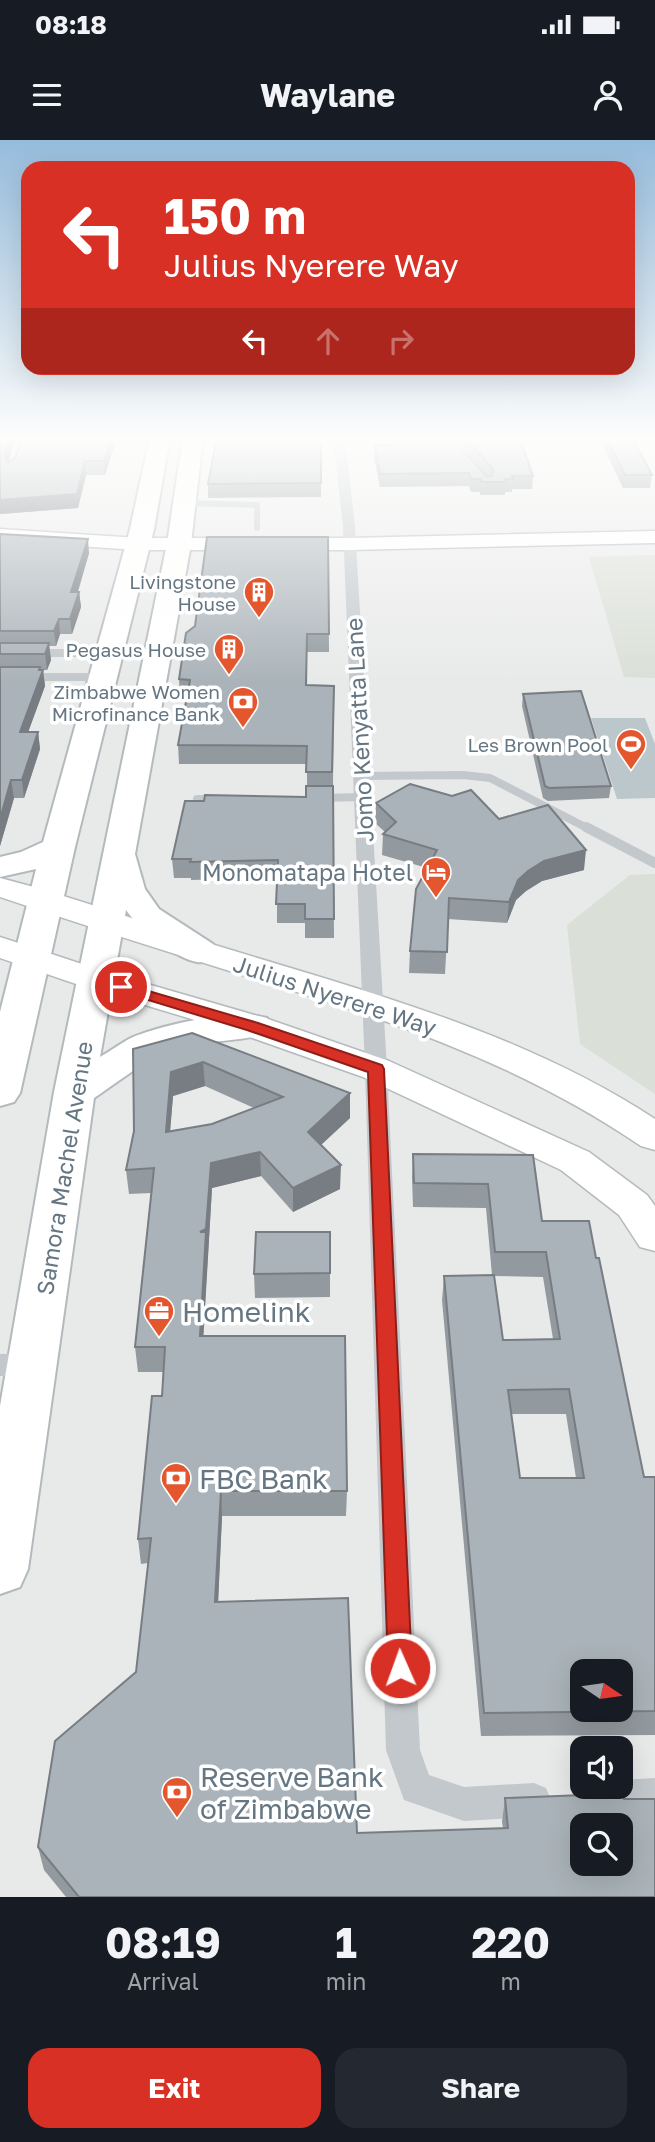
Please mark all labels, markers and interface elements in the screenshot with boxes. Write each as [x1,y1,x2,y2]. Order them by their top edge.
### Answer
text: 08:18 [35,9,107,40]
icon: menu [28,76,66,114]
text: Waylane [260,76,395,114]
icon: person [589,76,627,114]
text: 150 m [164,186,306,245]
icon: left [49,189,140,280]
text: Julius Nyerere Way [164,246,459,284]
icon: left [236,322,274,360]
icon: ahead [309,322,347,360]
icon: right [382,322,420,360]
place label: Livingstone House [129,570,236,615]
building icon: Livingstone House [242,575,276,619]
street label: Jomo Kenyatta Lane [339,617,379,843]
building icon: Pegasus House [212,632,246,676]
place label: Pegasus House [65,638,206,661]
place label: Zimbabwe Women Microfinance Bank [52,680,220,725]
bank icon: Zimbabwe Women Microfinance Bank [226,685,260,729]
sports icon: Les Brown Pool [614,727,648,771]
place label: Les Brown Pool [467,733,608,756]
hotel icon: Monomatapa Hotel [419,855,453,899]
place label: Monomatapa Hotel [202,858,413,886]
street label: Julius Nyerere Way [230,949,440,1041]
pin [91,957,151,1017]
icon: arrive [102,968,140,1006]
street label: Samora Machel Avenue [30,1039,98,1297]
office icon: Homelink [142,1294,176,1338]
place label: Homelink [182,1295,311,1328]
bank icon: FBC Bank [159,1461,193,1505]
place label: FBC Bank [199,1462,328,1495]
position arrow [363,1631,437,1705]
north arrow [570,1659,634,1722]
map controls [570,1659,633,1876]
button: sound [570,1736,633,1799]
place label: Reserve Bank of Zimbabwe [200,1760,384,1825]
bank icon: Reserve Bank of Zimbabwe [160,1775,194,1819]
button: search [570,1813,633,1876]
text: 08:19 [105,1917,221,1967]
text: 1 [335,1917,357,1967]
text: 220 [471,1917,550,1967]
text: Arrival [127,1967,199,1995]
text: min [326,1967,367,1995]
text: m [501,1967,521,1995]
button: Exit [28,2048,321,2128]
button: Share [335,2048,627,2128]

